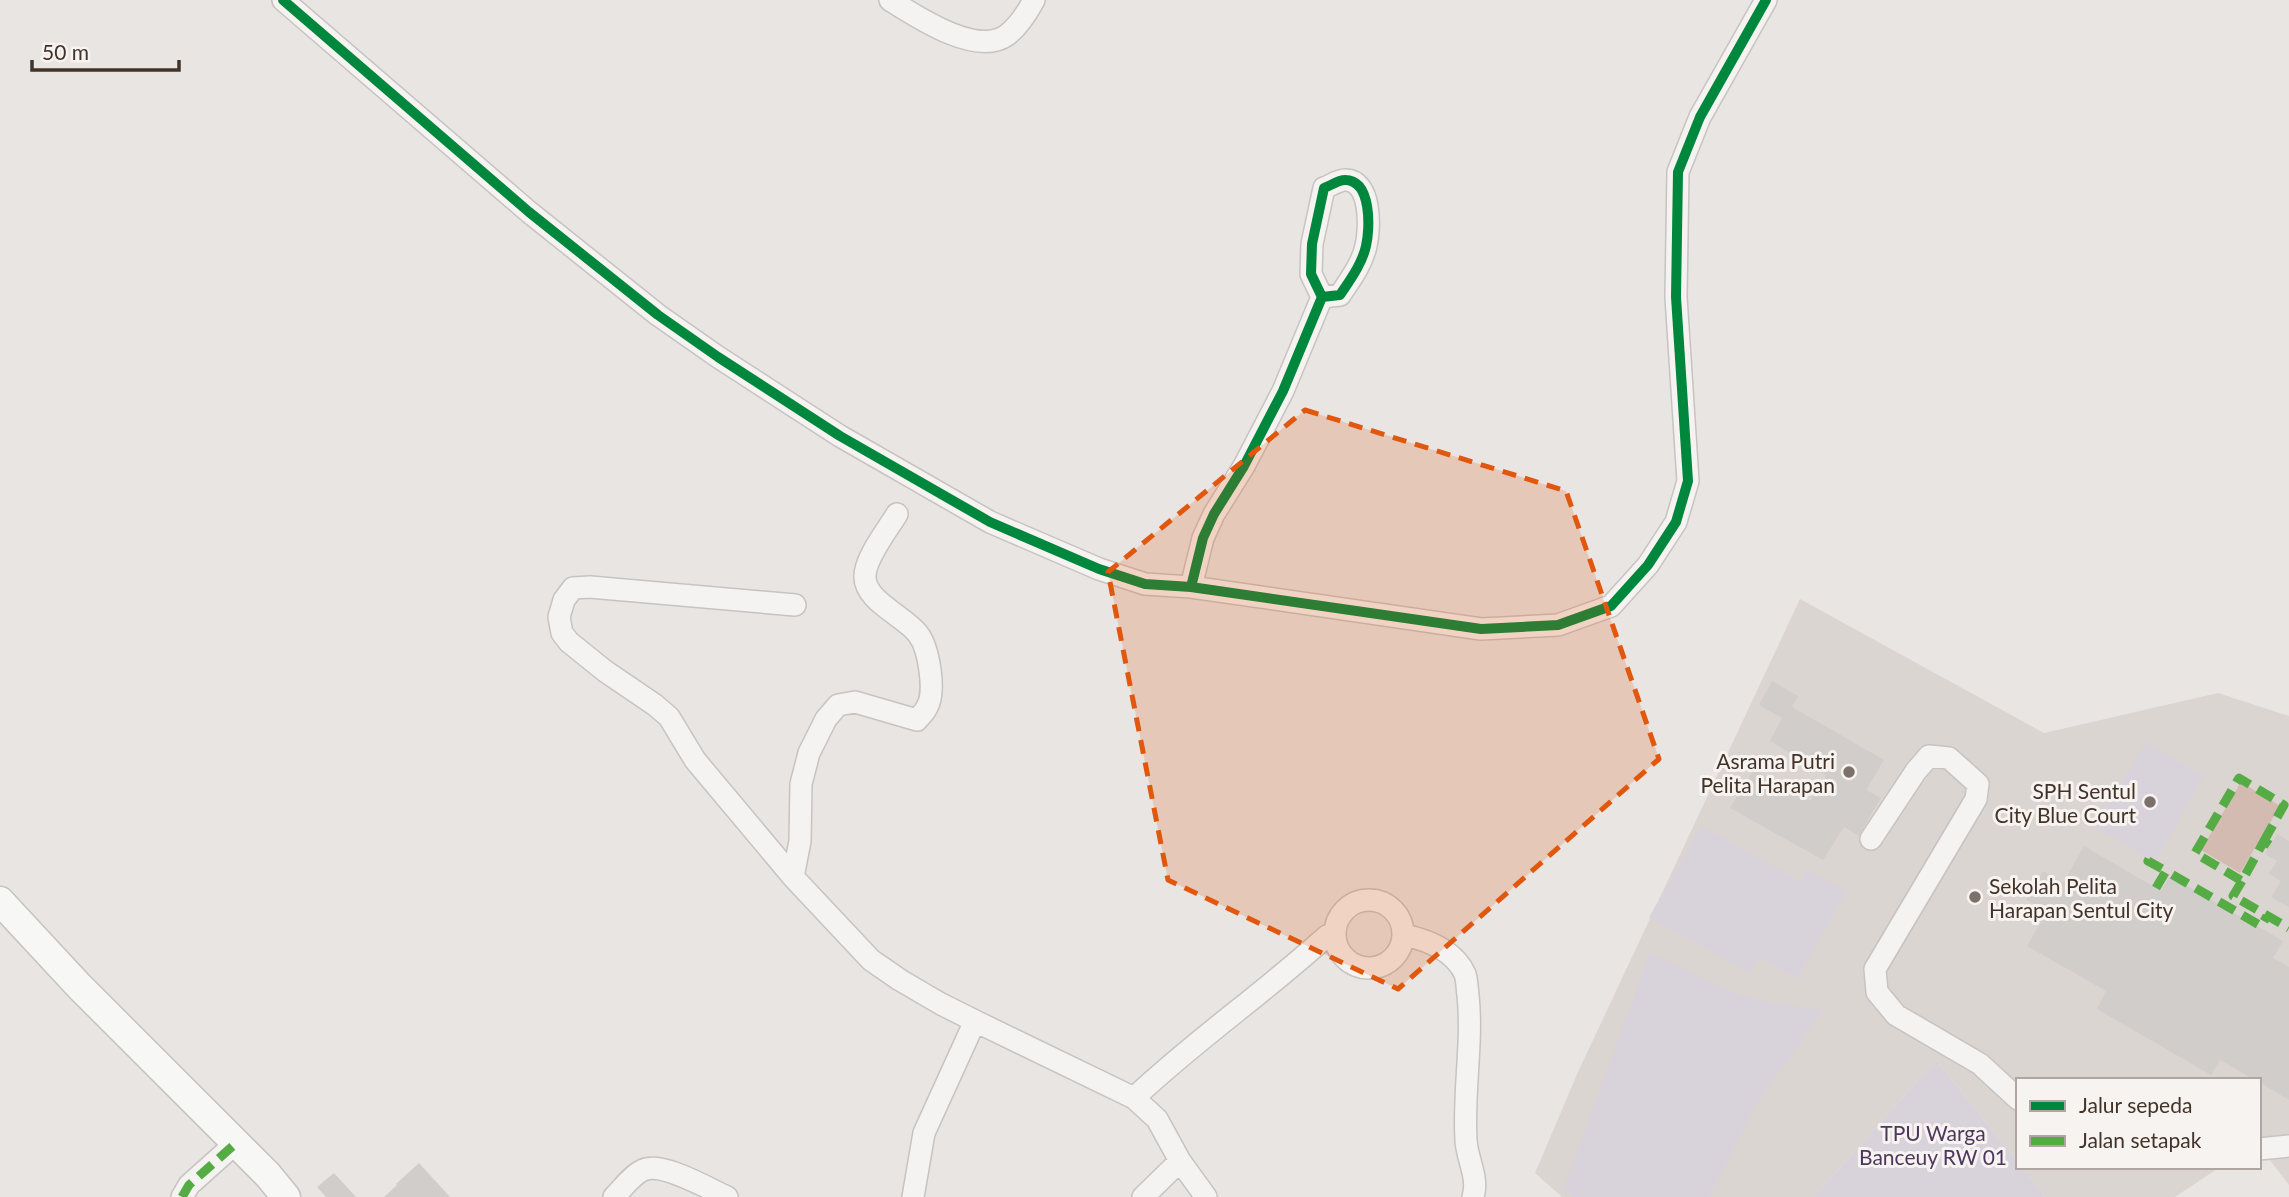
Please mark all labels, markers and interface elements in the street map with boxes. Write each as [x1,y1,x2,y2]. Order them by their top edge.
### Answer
scale bar [32,28,178,72]
text: 50 m [42,39,89,64]
place label: Asrama Putri Pelita Harapan [1701,748,1835,797]
marker: Asrama Putri Pelita Harapan [1841,764,1857,780]
place label: SPH Sentul City Blue Court [1995,778,2136,827]
marker: SPH Sentul City Blue Court [2142,794,2158,810]
place label: Sekolah Pelita Harapan Sentul City [1989,873,2174,922]
marker: Sekolah Pelita Harapan Sentul City [1967,889,1983,905]
legend [2016,1078,2261,1169]
text: Jalur sepeda [2079,1092,2192,1117]
park label: TPU Warga Banceuy RW 01 [1859,1120,2007,1169]
text: Jalan setapak [2079,1127,2202,1152]

